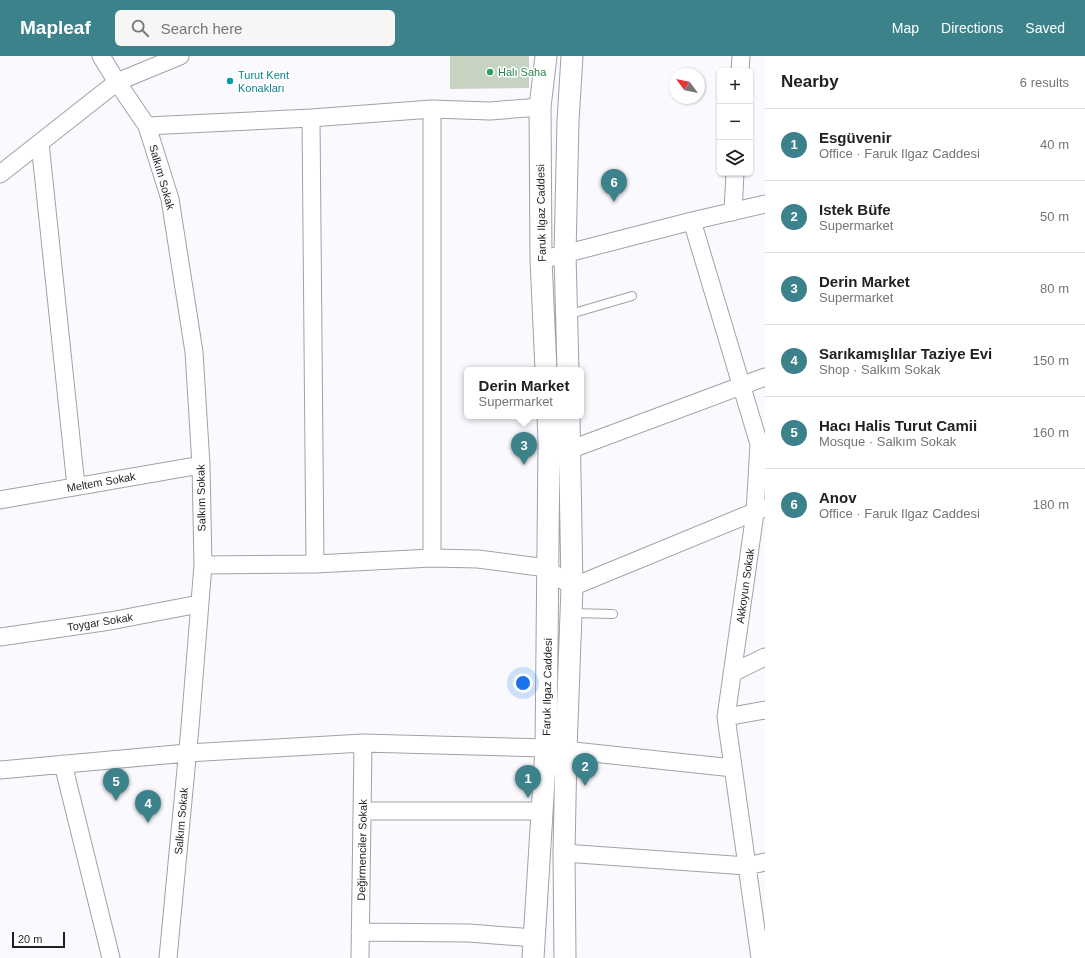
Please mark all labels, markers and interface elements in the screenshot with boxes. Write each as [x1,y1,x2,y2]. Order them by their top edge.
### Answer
search box [115,10,395,46]
text: Mapleaf [20,17,91,38]
icon: search [129,17,151,39]
text: Search here [161,20,242,37]
text: Map [892,20,919,36]
text: Directions [941,20,1003,36]
text: Saved [1025,20,1065,36]
place label: Halı Saha [498,66,547,78]
marker: Halı Saha [485,67,495,77]
north arrow [669,68,705,104]
map controls [717,68,753,176]
button: + [717,68,753,104]
place label: Turut Kent Konakları [238,69,289,94]
text: Nearby [781,72,839,91]
text: 6 results [1020,75,1069,90]
marker: Turut Kent Konakları [225,76,235,86]
button: − [717,104,753,140]
text: Esgüvenir [819,129,892,146]
text: 1 [790,137,798,152]
text: 40 m [1040,137,1069,152]
button: layers [717,140,753,176]
street label: Salkım Sokak [147,143,177,211]
text: Office · Faruk Ilgaz Caddesi [819,146,980,161]
street label: Faruk Ilgaz Caddesi [534,164,548,262]
pin: 6 [601,169,627,202]
text: Istek Büfe [819,201,891,218]
text: 2 [790,209,798,224]
text: 50 m [1040,209,1069,224]
text: Supermarket [819,218,893,233]
text: Derin Market [819,273,910,290]
text: 3 [790,281,798,296]
text: 80 m [1040,281,1069,296]
text: Supermarket [819,290,893,305]
text: Sarıkamışlılar Taziye Evi [819,345,992,362]
text: 4 [790,353,798,368]
text: 150 m [1033,353,1069,368]
text: Shop · Salkım Sokak [819,362,940,377]
popup [464,367,584,419]
text: Derin Market [479,377,569,394]
text: Supermarket [479,394,553,409]
text: Hacı Halis Turut Camii [819,417,977,434]
text: 5 [790,425,798,440]
text: 160 m [1033,425,1069,440]
pin: 3 [511,432,537,465]
text: Mosque · Salkım Sokak [819,434,956,449]
street label: Salkım Sokak [194,464,208,532]
street label: Meltem Sokak [66,470,137,494]
text: Anov [819,489,857,506]
text: 6 [790,497,798,512]
text: 180 m [1033,497,1069,512]
text: Office · Faruk Ilgaz Caddesi [819,506,980,521]
street label: Akkoyun Sokak [734,547,756,624]
street label: Toygar Sokak [66,611,134,633]
street label: Faruk Ilgaz Caddesi [540,638,554,736]
your location [513,673,533,693]
pin: 2 [572,753,598,786]
pin: 1 [515,765,541,798]
pin: 5 [103,768,129,801]
street label: Salkım Sokak [172,786,190,855]
pin: 4 [135,790,161,823]
street label: Değirmenciler Sokak [355,799,369,901]
scale bar [12,930,65,949]
text: 20 m [18,933,42,945]

